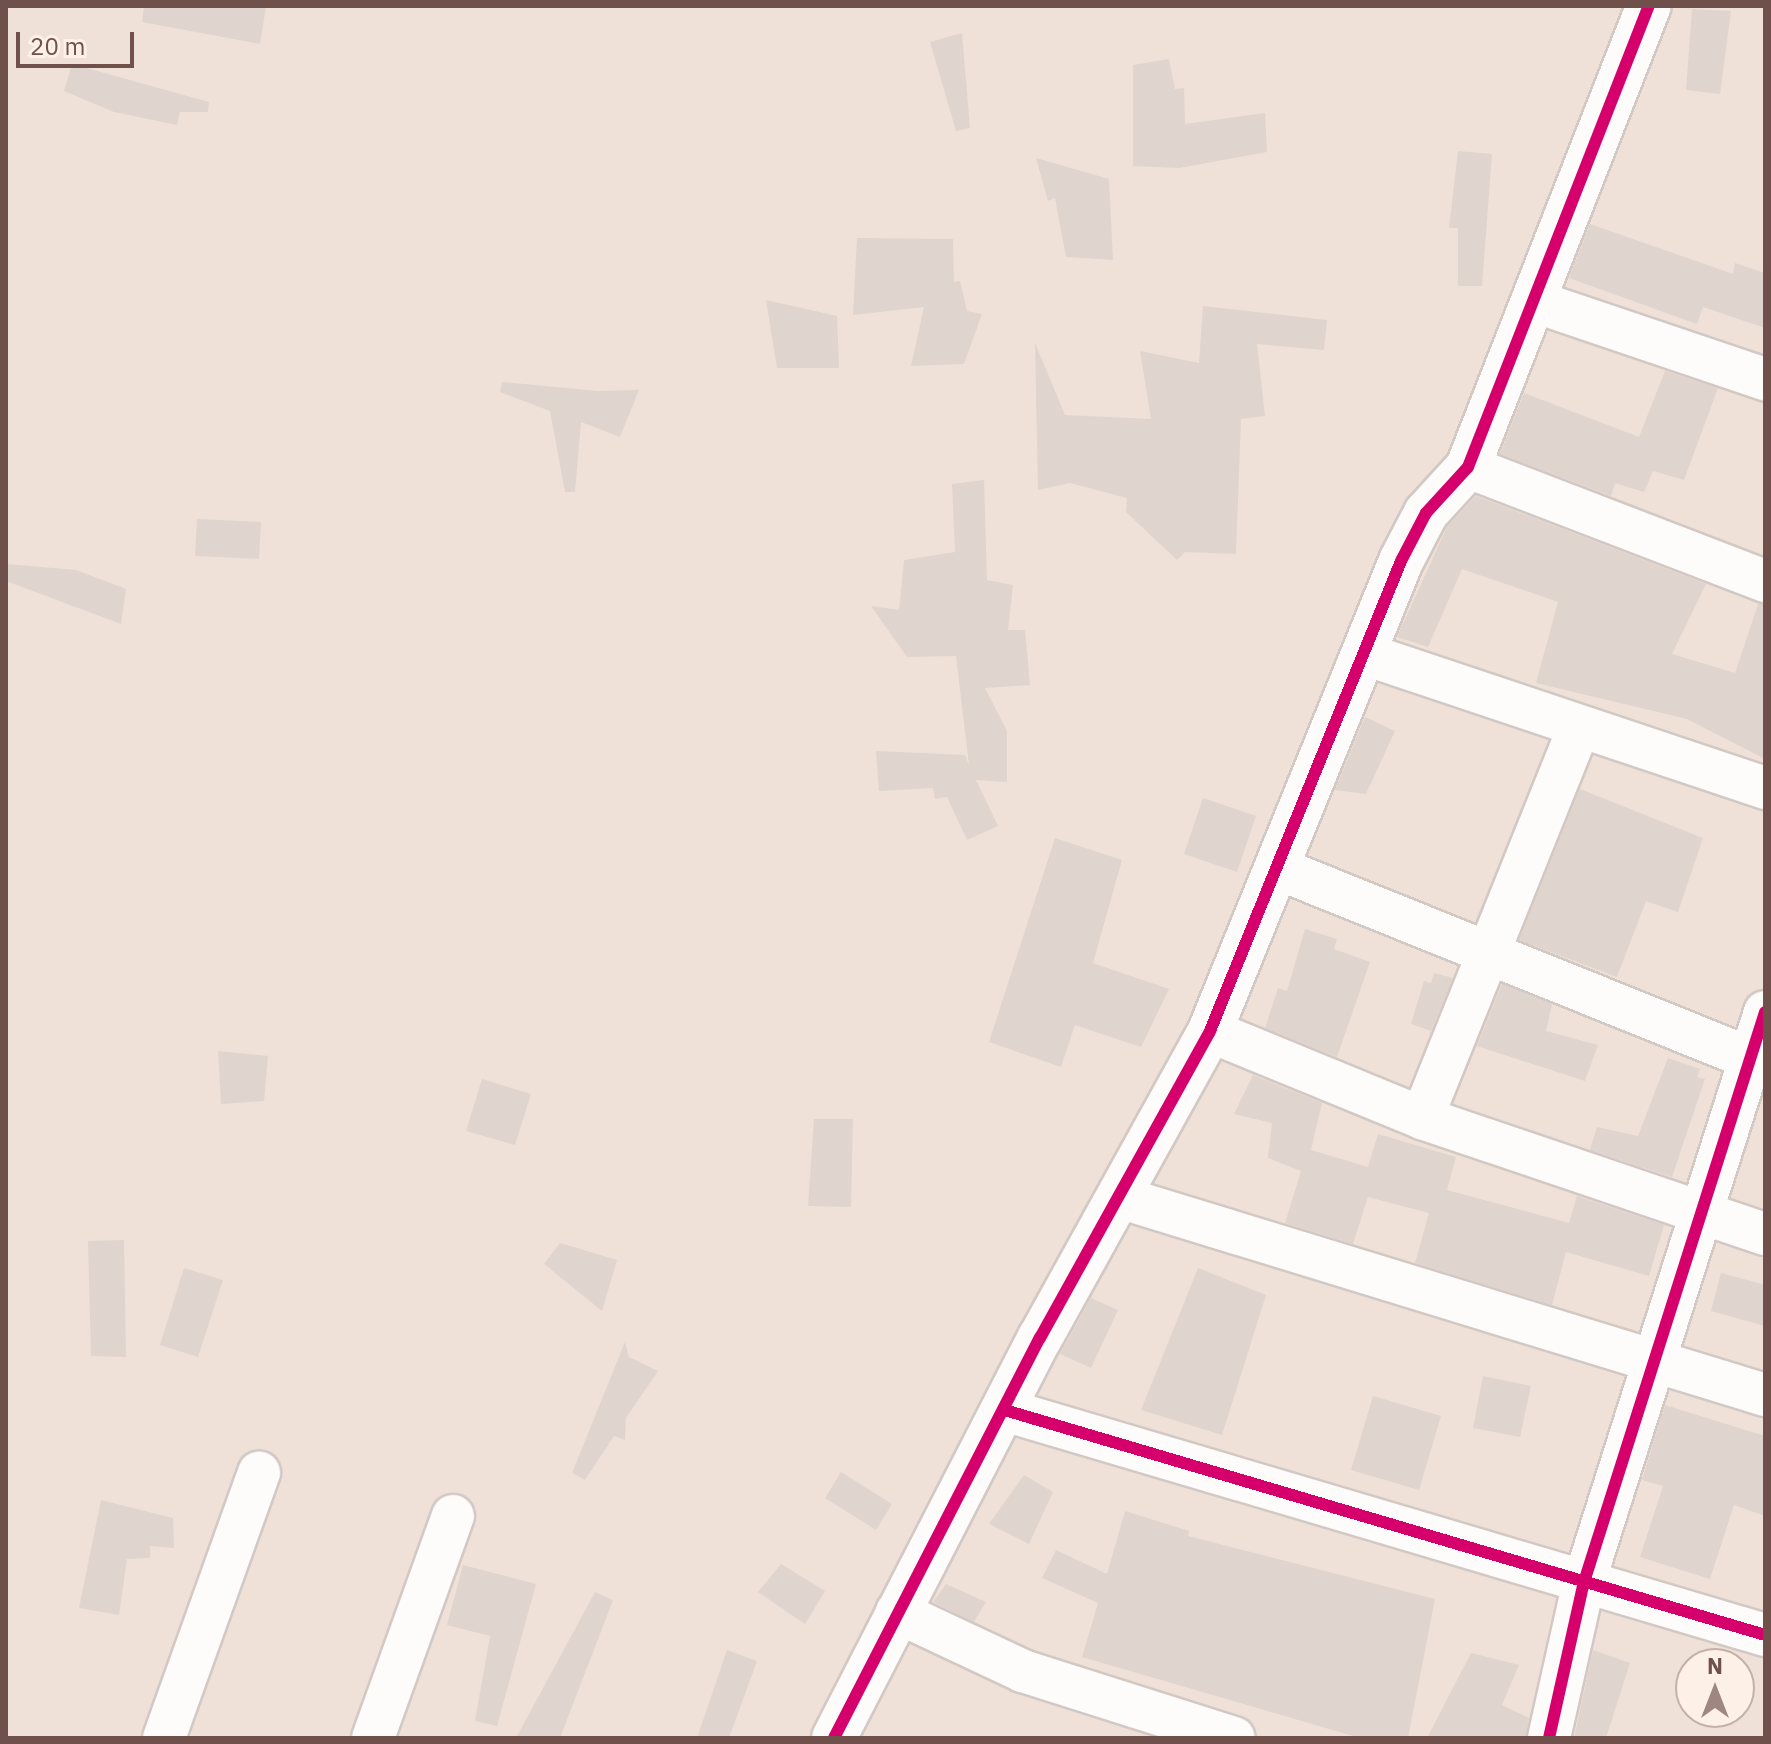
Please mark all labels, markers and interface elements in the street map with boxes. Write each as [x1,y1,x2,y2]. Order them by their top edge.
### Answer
scale bar [20,16,138,66]
text: 20 m [30,30,85,62]
north arrow [1675,1648,1755,1728]
text: N [1707,1651,1723,1680]

